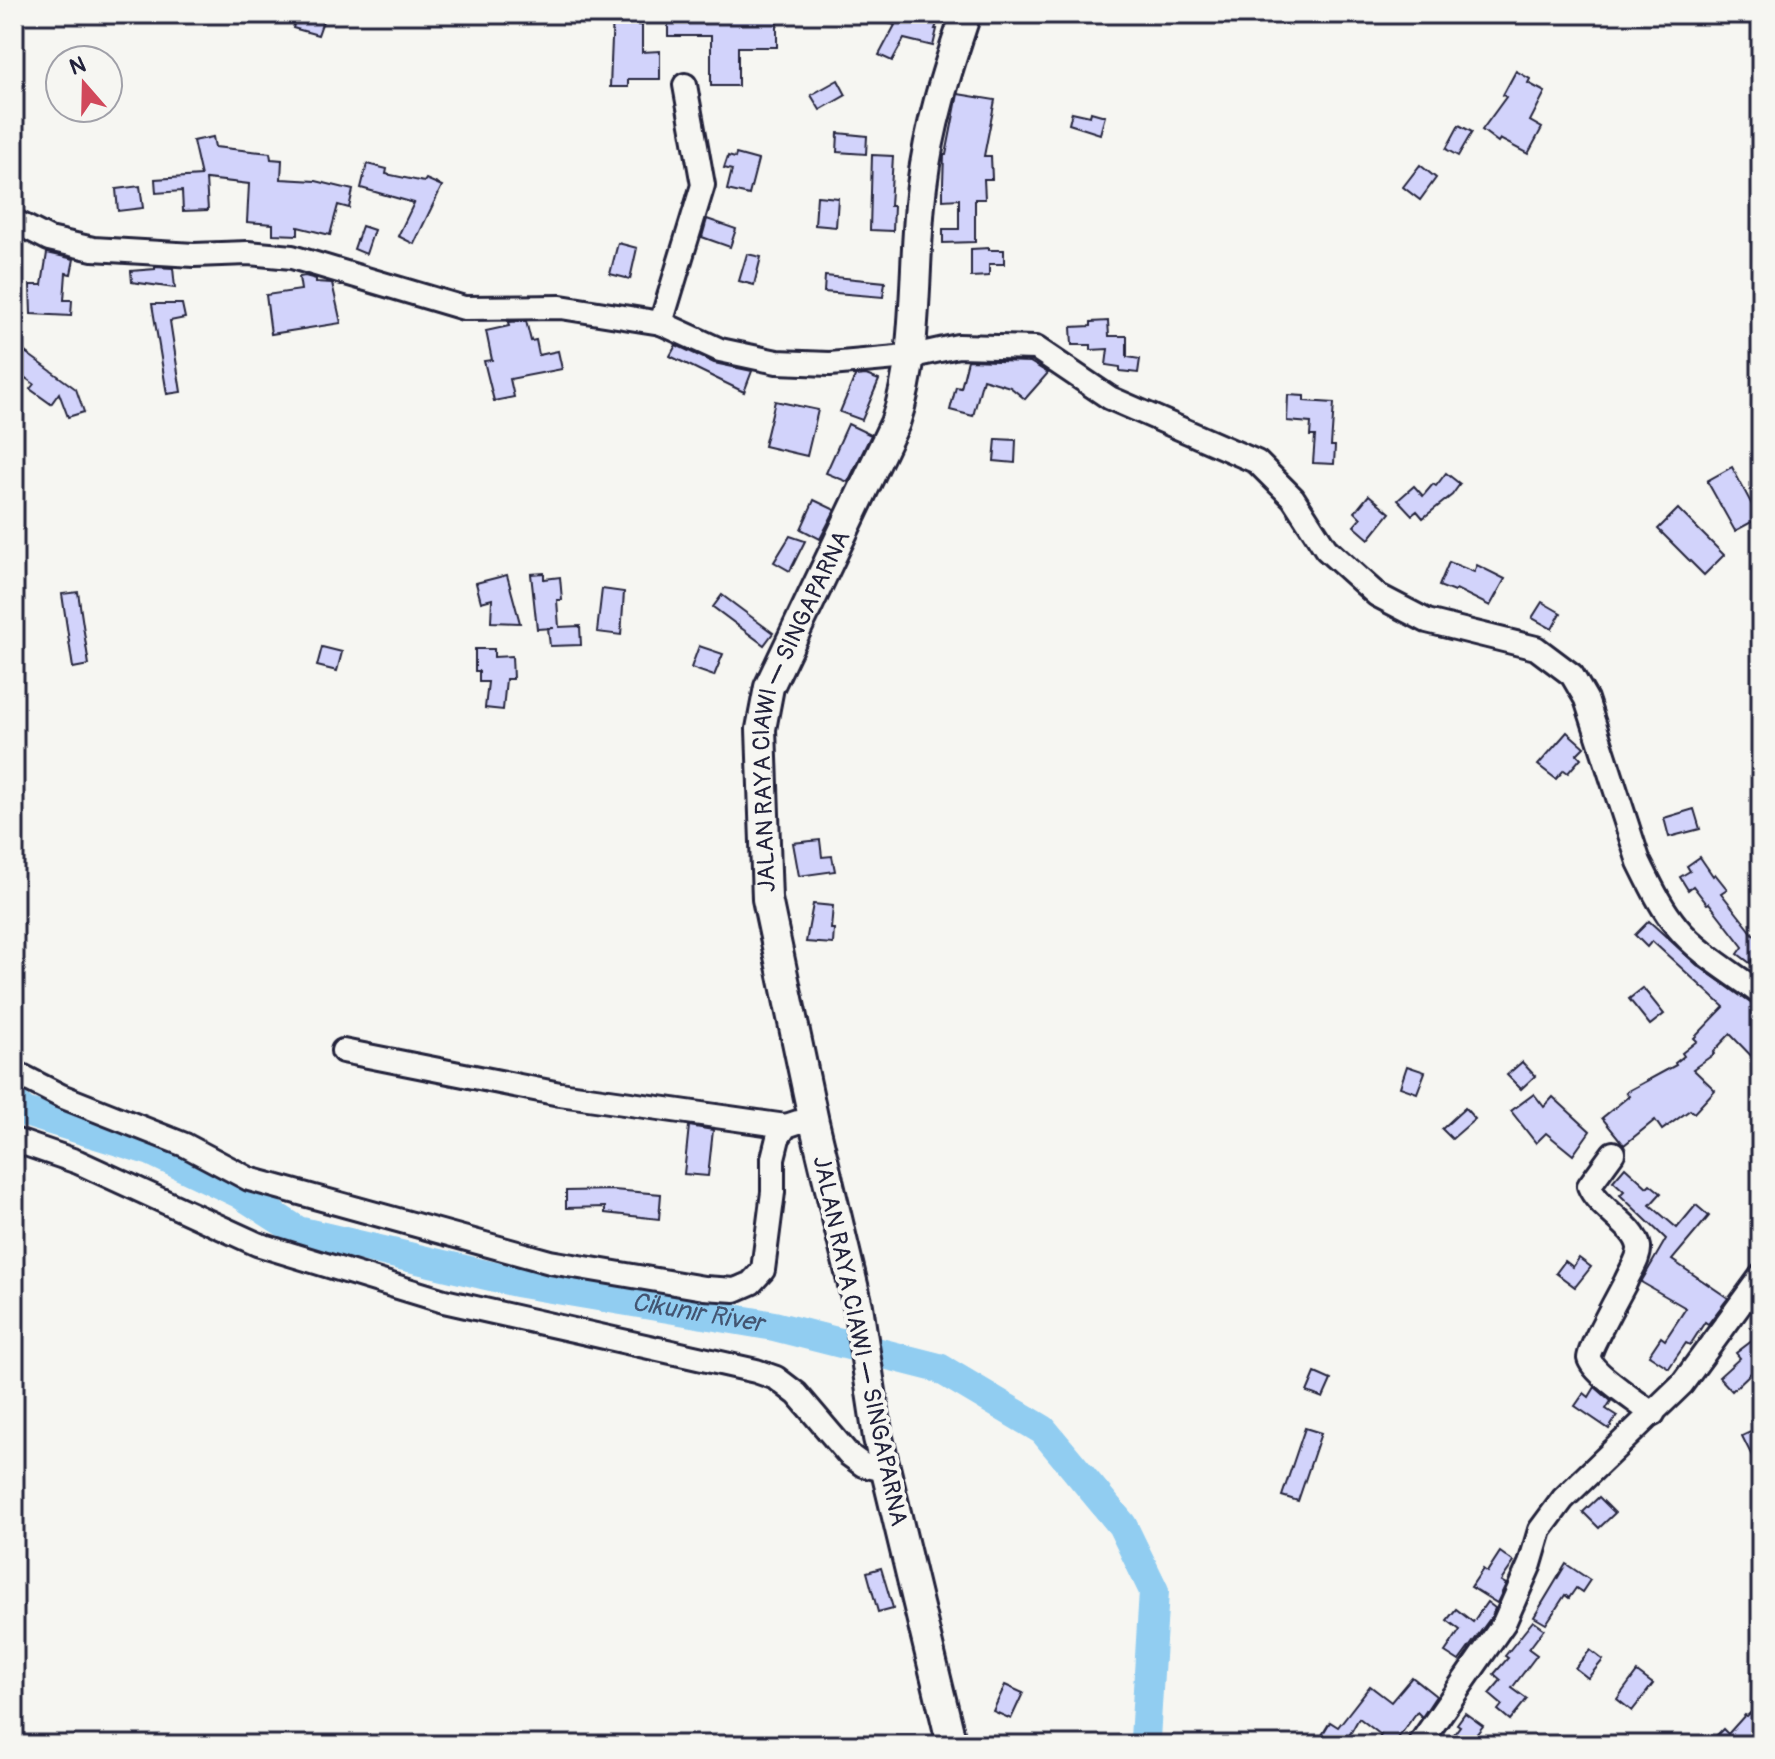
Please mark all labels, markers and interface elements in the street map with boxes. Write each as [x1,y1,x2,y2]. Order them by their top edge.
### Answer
north arrow [44,44,124,124]
text: N [66,50,89,82]
street label: JALAN RAYA CIAWI — SINGAPARNA [747,526,856,893]
street label: JALAN RAYA CIAWI — SINGAPARNA [807,1153,913,1529]
water label: Cikunir River [629,1286,770,1341]

